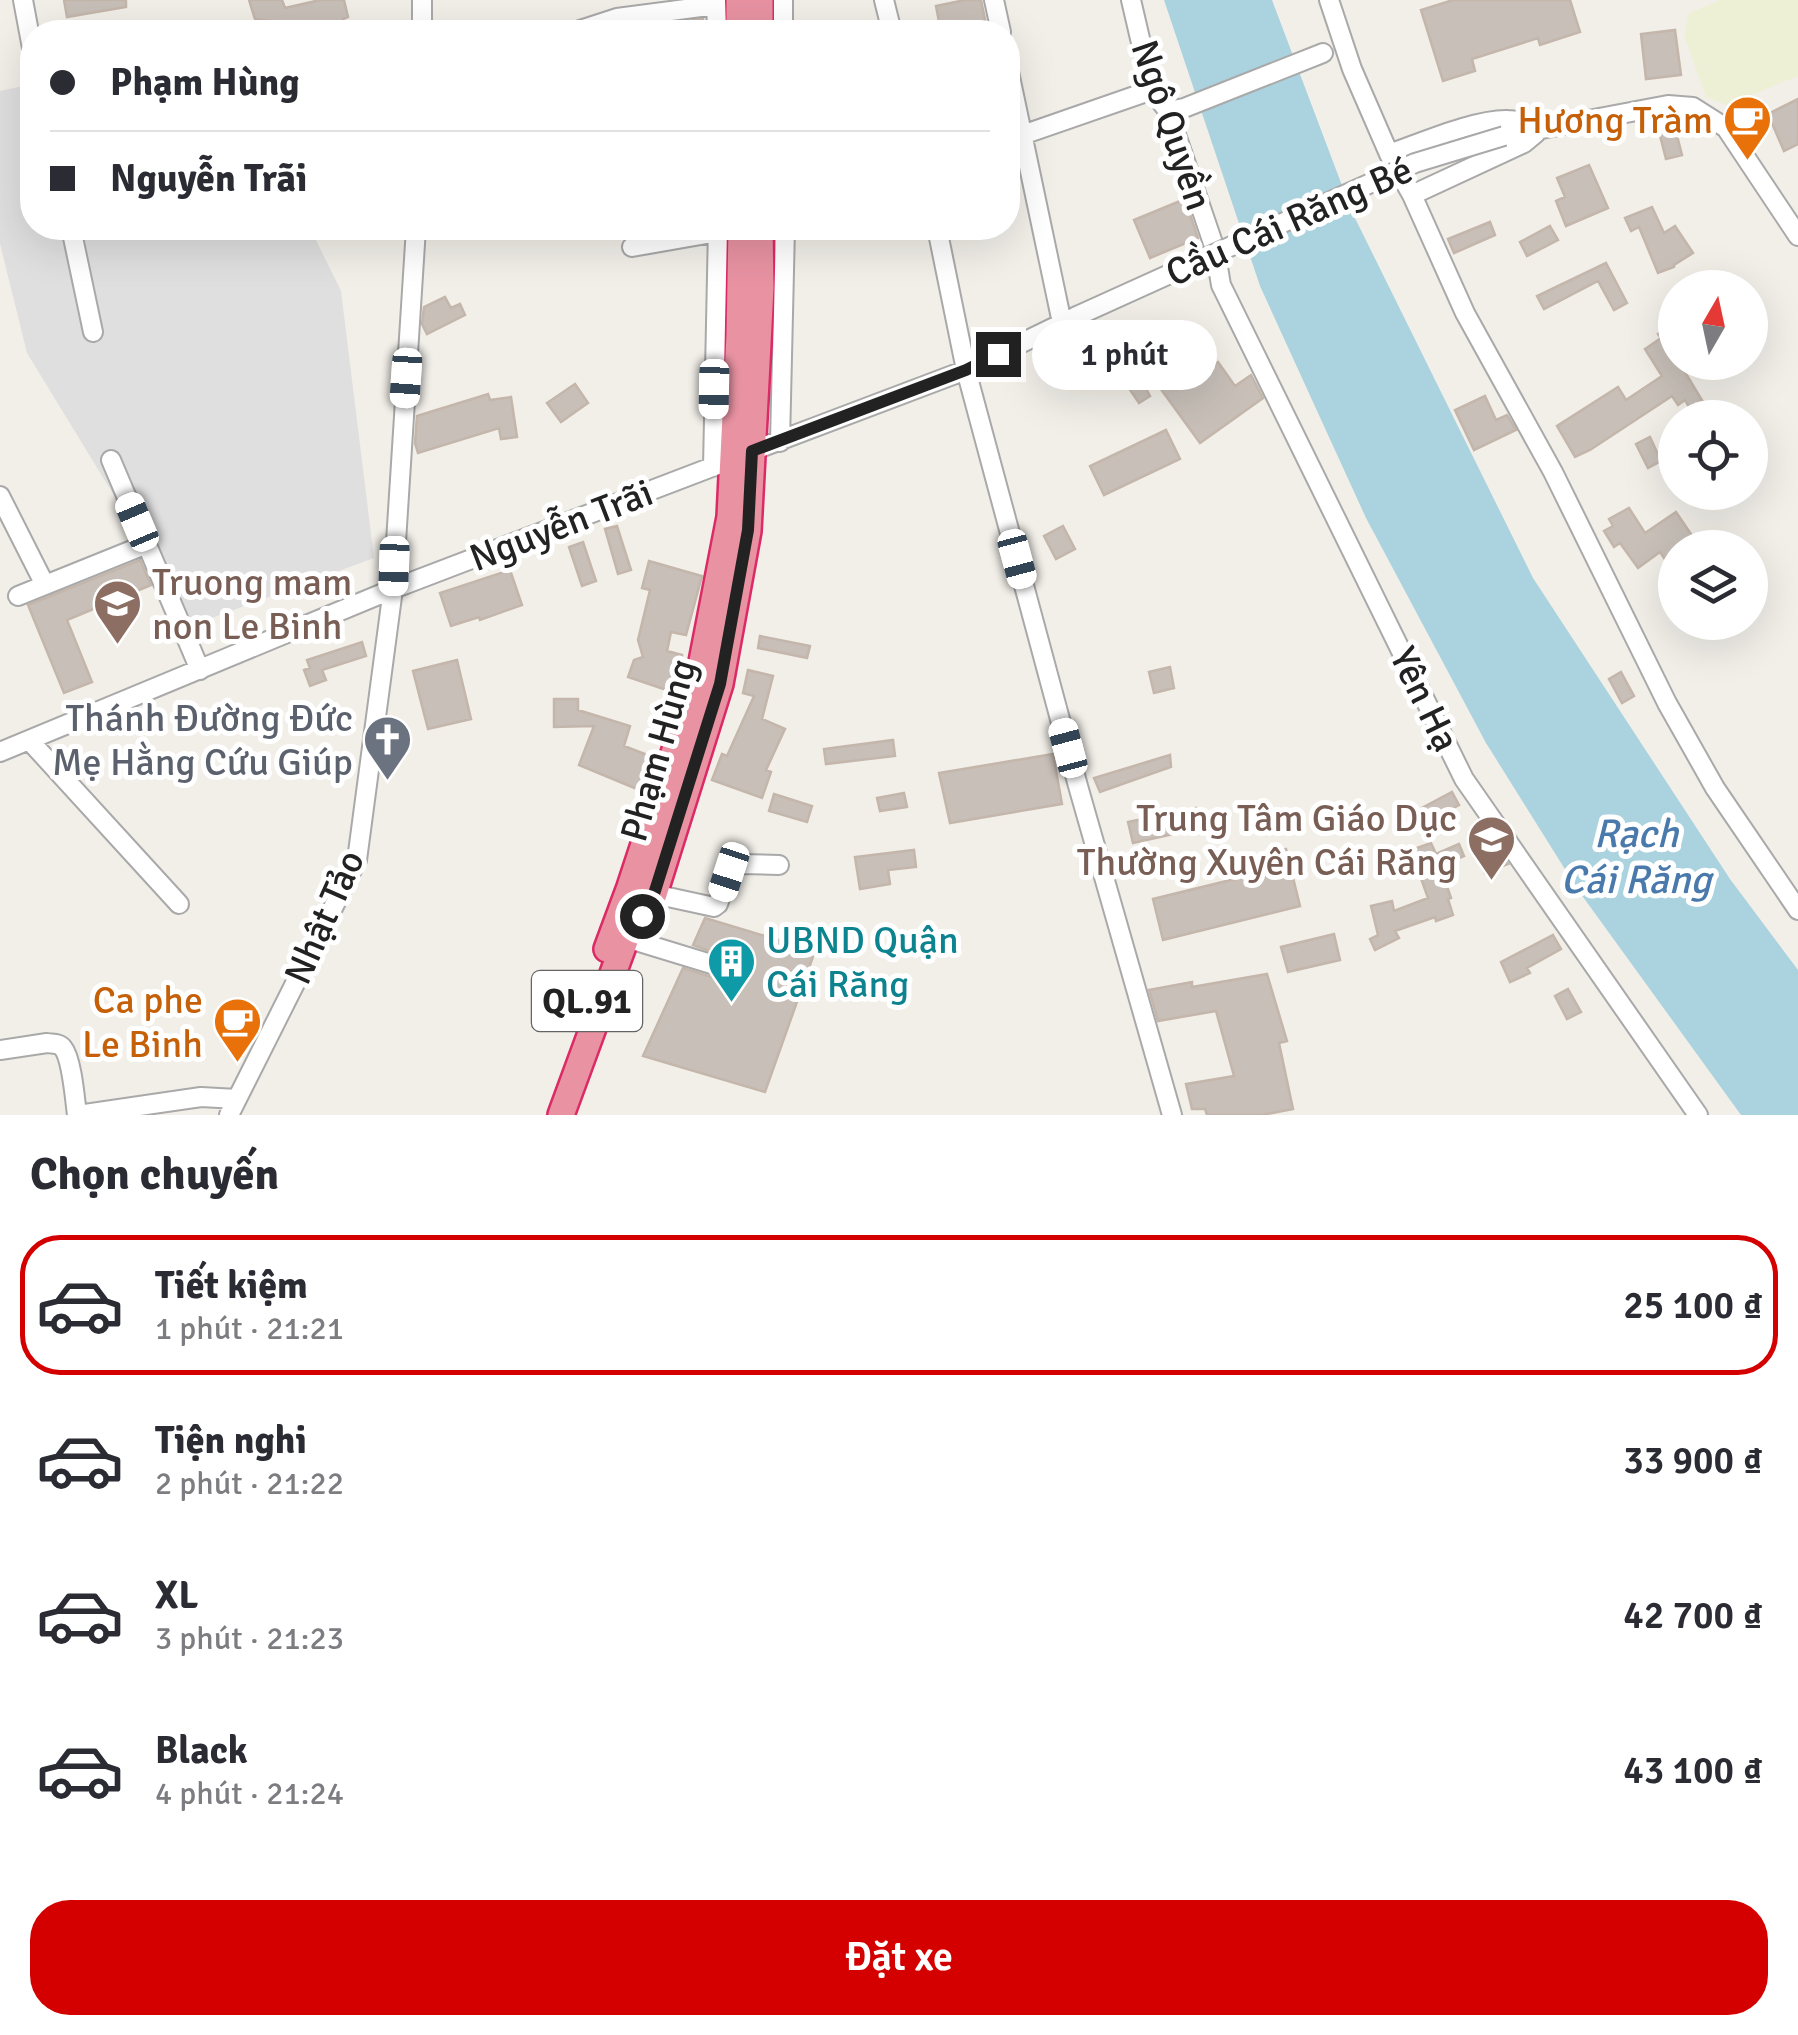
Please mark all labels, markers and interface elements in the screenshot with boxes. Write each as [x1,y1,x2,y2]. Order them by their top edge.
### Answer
street label: Ngô Quyền [1121,34,1222,216]
text: Phạm Hùng [110,59,300,106]
cafe icon: Hương Tràm [1722,94,1774,162]
place label: Hương Tràm [1517,97,1713,144]
street label: Cầu Cái Răng Bé [1159,146,1420,297]
text: Nguyễn Trãi [110,155,307,202]
north arrow [1658,270,1768,380]
map controls [1658,270,1768,640]
callout: 1 phút [1033,319,1218,389]
route end [976,332,1021,377]
text: 1 phút [1081,335,1168,374]
car [389,347,423,409]
car [698,359,730,419]
button: locate [1658,400,1768,510]
street label: Nguyễn Trãi [463,469,659,582]
car [111,489,163,555]
car [995,526,1039,592]
button: layers [1658,530,1768,640]
car [378,535,410,597]
place label: Truong mam non Le Binh [152,559,352,650]
school or university icon: Truong mam non Le Binh [91,578,143,646]
street label: Yên Hạ [1379,639,1470,759]
street label: Phạm Hùng [610,654,707,847]
place label: Thánh Đường Đức Mẹ Hằng Cứu Giúp [52,695,353,786]
church icon: Thánh Đường Đức Mẹ Hằng Cứu Giúp [362,714,414,782]
car [1046,715,1090,781]
place label: Trung Tâm Giáo Dục Thường Xuyên Cái Răng [1077,795,1457,886]
water label: Rạch Cái Răng [1561,809,1714,905]
school or university icon: Trung Tâm Giáo Dục Thường Xuyên Cái Răng [1466,814,1518,882]
car [705,839,753,905]
street label: Nhật Tảo [274,843,375,992]
route start [620,894,665,939]
place label: UBND Quận Cái Răng [766,917,959,1008]
building icon: UBND Quận Cái Răng [705,936,757,1004]
road number: QL.91 [532,971,642,1031]
place label: Ca phe Le Binh [82,977,203,1068]
cafe icon: Ca phe Le Binh [212,996,264,1064]
text: Chọn chuyến [30,1147,279,1202]
icon: car [35,1260,125,1350]
text: Tiết kiệm [155,1262,308,1309]
text: 25 100 ₫ [1623,1282,1763,1329]
text: 1 phút · 21:21 [155,1309,344,1348]
icon: car [35,1415,125,1505]
text: Tiện nghi [155,1417,307,1464]
text: 33 900 ₫ [1623,1437,1763,1484]
text: 2 phút · 21:22 [155,1464,344,1503]
icon: car [35,1570,125,1660]
text: XL [155,1572,198,1619]
text: 42 700 ₫ [1623,1592,1763,1639]
text: 3 phút · 21:23 [155,1619,344,1658]
icon: car [35,1725,125,1815]
text: Black [155,1727,248,1774]
text: 43 100 ₫ [1623,1747,1763,1794]
text: 4 phút · 21:24 [155,1774,344,1813]
button: Đặt xe [30,1900,1768,2015]

